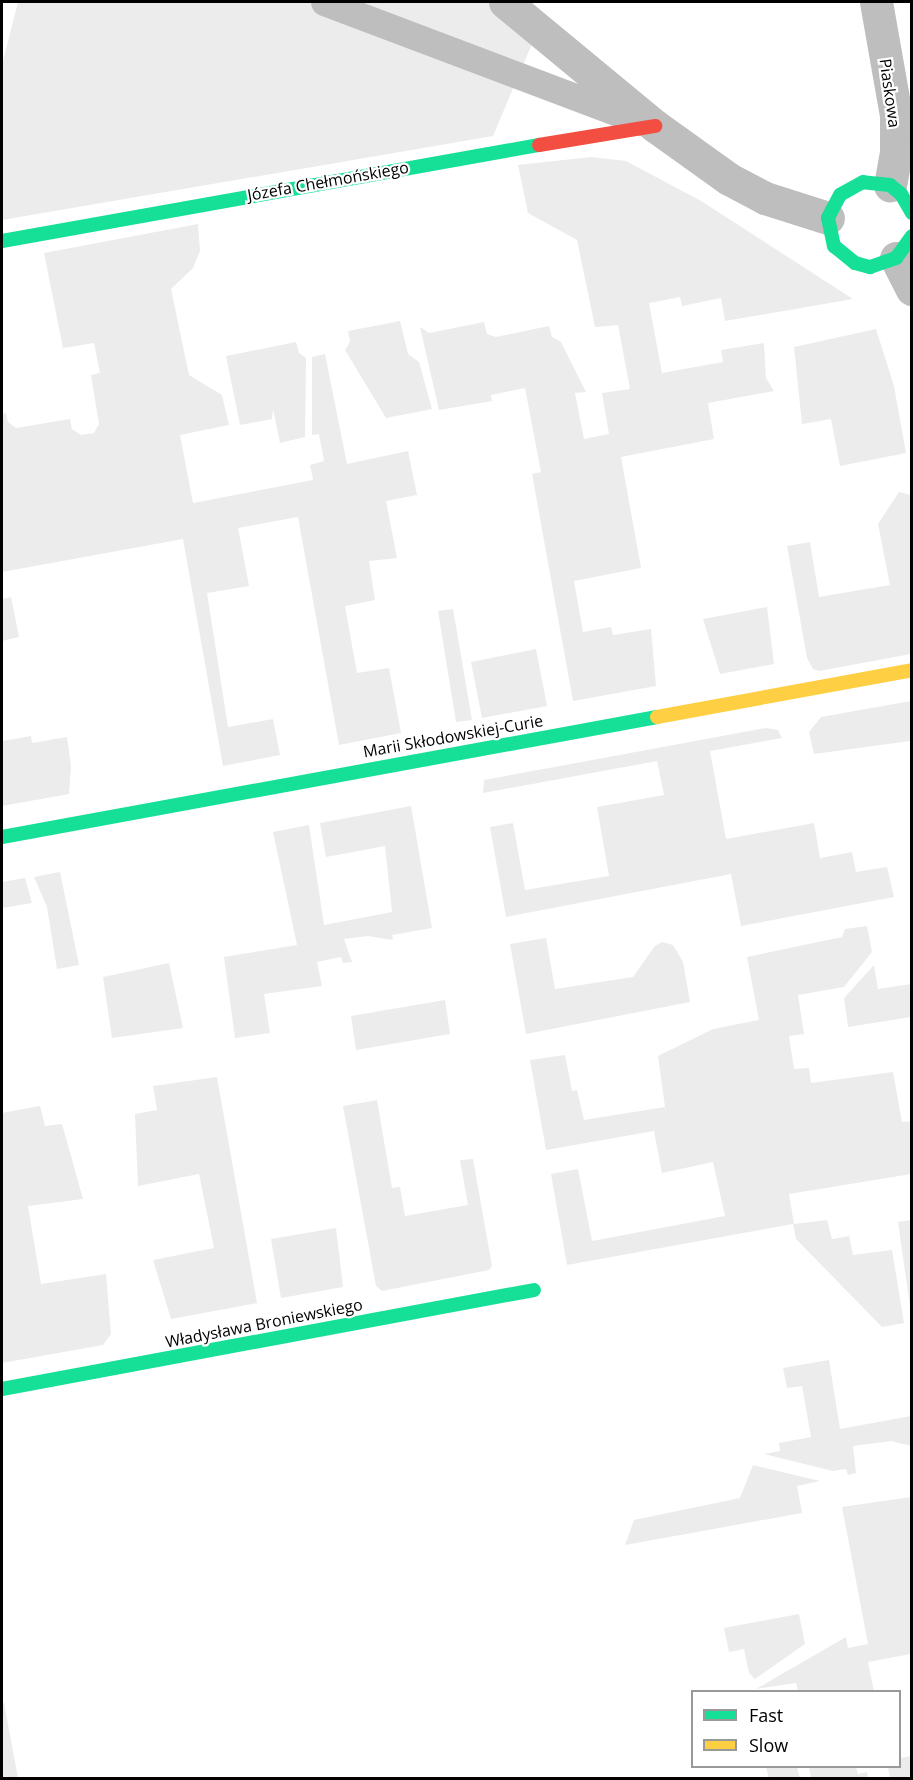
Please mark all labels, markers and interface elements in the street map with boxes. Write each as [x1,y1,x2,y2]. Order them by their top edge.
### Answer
street label: Piaskowa [876,57,904,129]
street label: Józefa Chełmońskiego [246,157,410,205]
street label: Marii Skłodowskiej-Curie [362,711,544,761]
street label: Władysława Broniewskiego [164,1294,364,1352]
legend [691,1690,901,1768]
text: Fast [749,1703,783,1727]
text: Slow [749,1733,788,1757]

